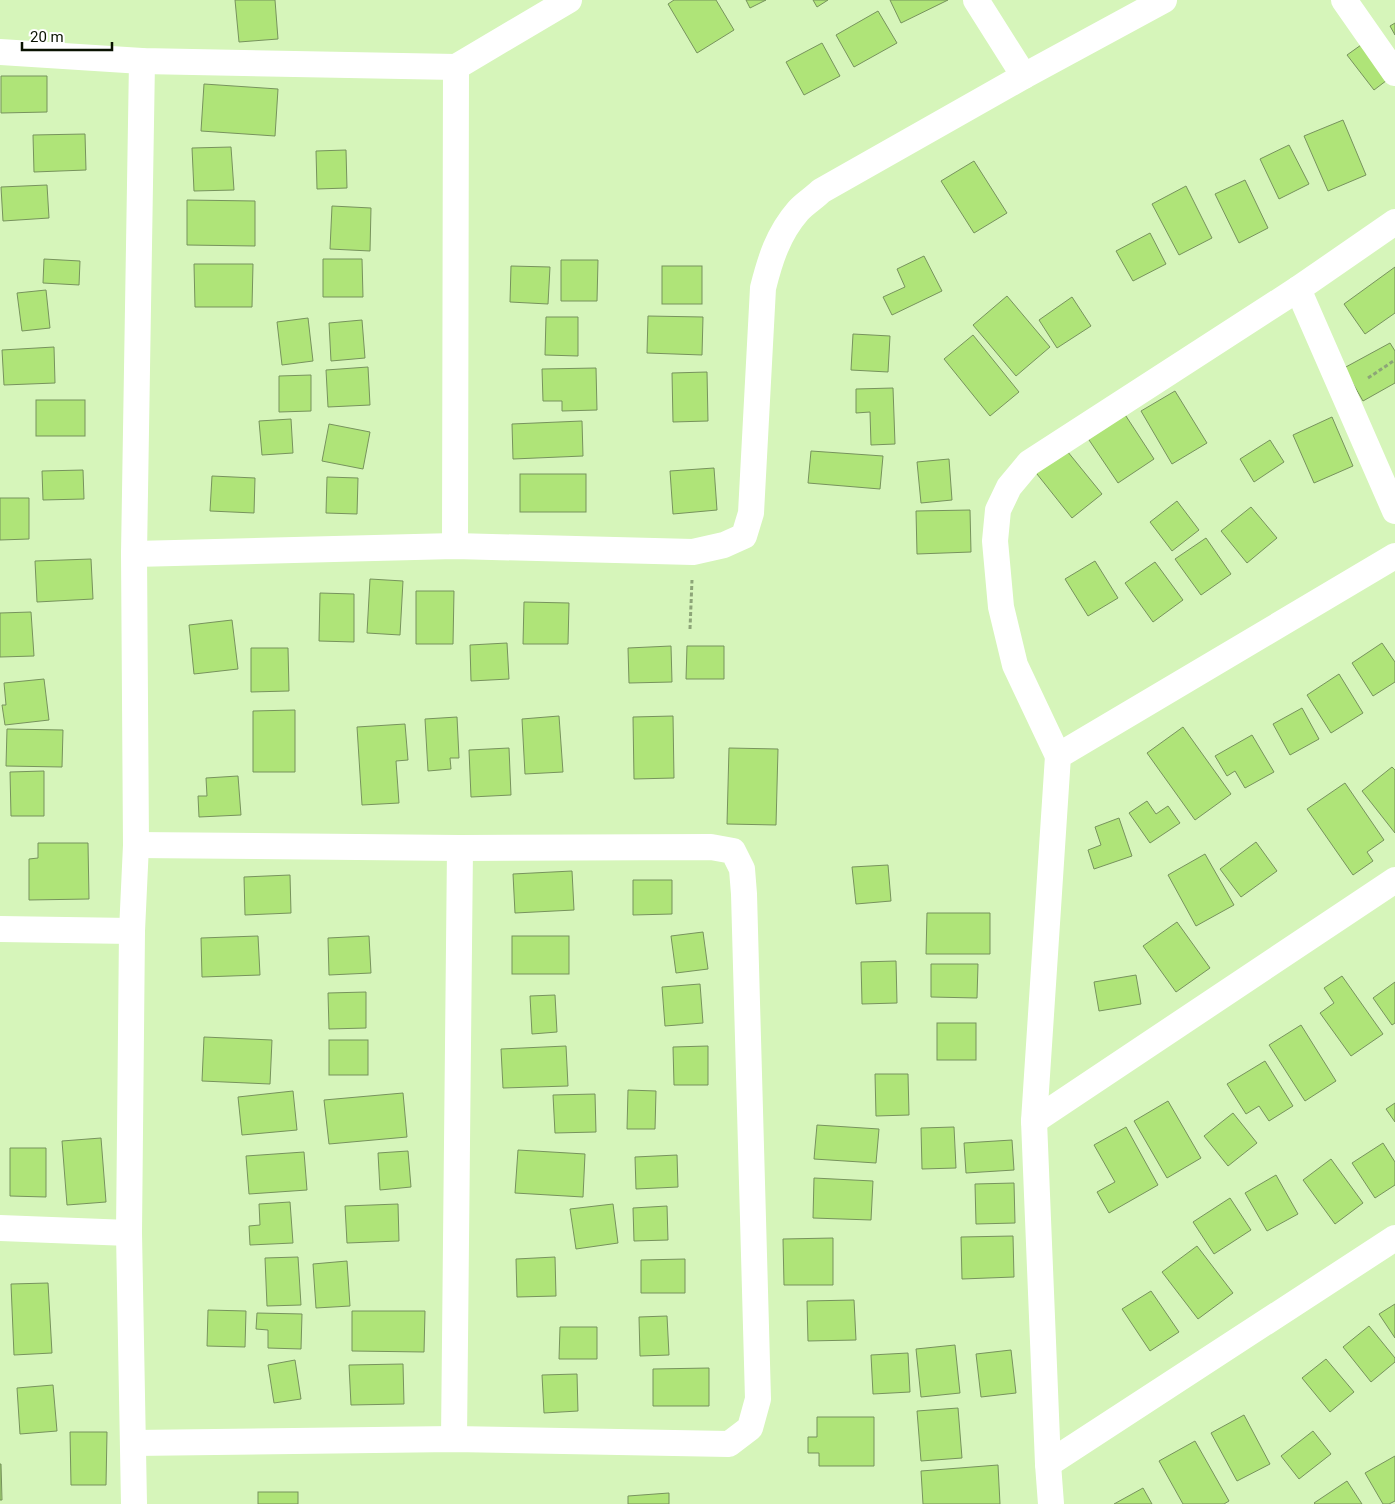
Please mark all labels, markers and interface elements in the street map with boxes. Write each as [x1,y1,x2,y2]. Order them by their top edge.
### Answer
scale bar [22,20,112,52]
text: 20 m [30,28,64,46]

